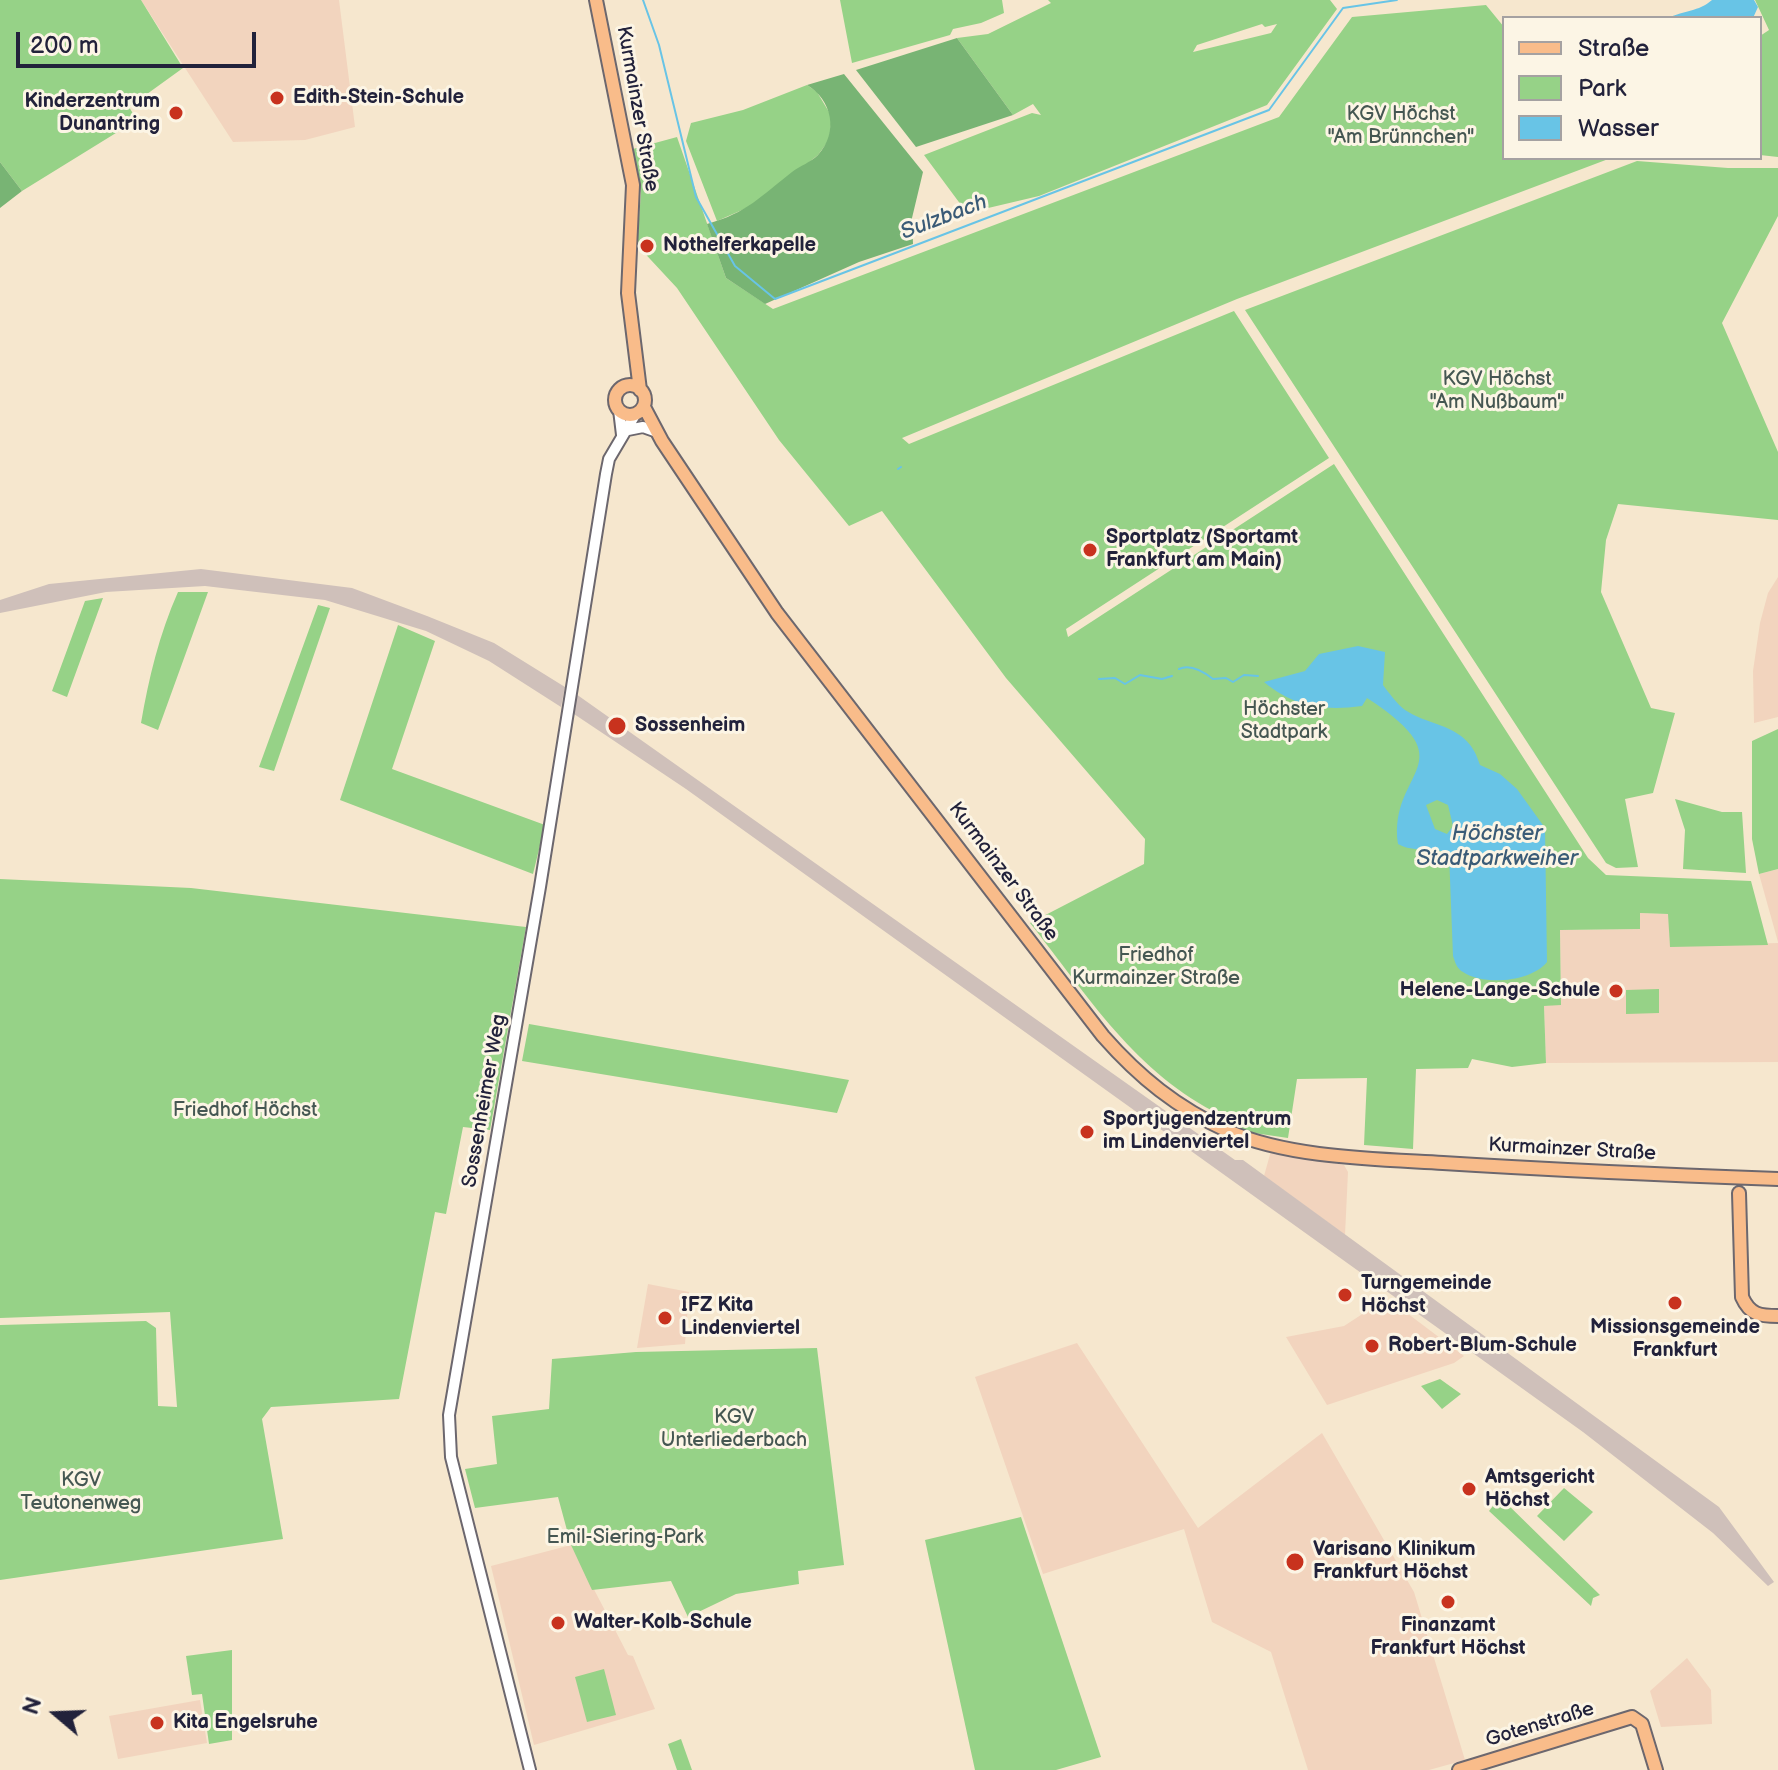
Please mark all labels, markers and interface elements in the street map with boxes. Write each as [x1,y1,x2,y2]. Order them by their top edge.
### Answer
scale bar [20,16,260,66]
legend [1502,16,1762,160]
street label: Kurmainzer Straße [611,24,663,194]
text: 200 m [30,31,99,60]
text: Straße [1578,34,1649,63]
text: Park [1578,74,1626,103]
place label: Edith-Stein-Schule [293,86,464,110]
marker: Edith-Stein-Schule [268,89,286,107]
place label: Kinderzentrum Dunantring [25,90,160,137]
park label: KGV Höchst "Am Brünnchen" [1327,103,1475,150]
marker: Kinderzentrum Dunantring [167,104,185,122]
text: Wasser [1578,114,1659,143]
water label: Sulzbach [897,189,991,247]
place label: Nothelferkapelle [663,234,816,258]
marker: Nothelferkapelle [638,237,656,255]
park label: KGV Höchst "Am Nußbaum" [1429,368,1565,415]
place label: Sportplatz (Sportamt Frankfurt am Main) [1106,526,1298,573]
marker: Sportplatz (Sportamt Frankfurt am Main) [1081,541,1099,559]
park label: Höchster Stadtpark [1241,698,1327,745]
place label: Sossenheim [635,714,745,738]
marker: Sossenheim [606,715,628,737]
street label: Kurmainzer Straße [943,798,1063,946]
water label: Höchster Stadtparkweiher [1416,821,1578,872]
park label: Friedhof Kurmainzer Straße [1072,944,1240,991]
place label: Helene-Lange-Schule [1400,979,1600,1003]
marker: Helene-Lange-Schule [1607,982,1625,1000]
street label: Sossenheimer Weg [458,1012,512,1190]
park label: Friedhof Höchst [173,1099,317,1123]
place label: Sportjugendzentrum im Lindenviertel [1103,1108,1291,1155]
marker: Sportjugendzentrum im Lindenviertel [1078,1123,1096,1141]
street label: Kurmainzer Straße [1488,1134,1656,1166]
place label: Turngemeinde Höchst [1361,1272,1491,1319]
marker: Turngemeinde Höchst [1336,1286,1354,1304]
place label: IFZ Kita Lindenviertel [681,1294,800,1341]
marker: Missionsgemeinde Frankfurt [1666,1294,1684,1312]
marker: IFZ Kita Lindenviertel [656,1309,674,1327]
place label: Missionsgemeinde Frankfurt [1590,1316,1760,1363]
place label: Robert-Blum-Schule [1388,1334,1577,1358]
marker: Robert-Blum-Schule [1363,1337,1381,1355]
park label: KGV Unterliederbach [661,1406,807,1453]
place label: Amtsgericht Höchst [1485,1466,1595,1513]
park label: KGV Teutonenweg [21,1469,141,1516]
marker: Amtsgericht Höchst [1460,1480,1478,1498]
park label: Emil-Siering-Park [547,1526,703,1550]
place label: Varisano Klinikum Frankfurt Höchst [1313,1538,1475,1585]
marker: Varisano Klinikum Frankfurt Höchst [1284,1551,1306,1573]
marker: Finanzamt Frankfurt Höchst [1439,1593,1457,1611]
place label: Walter-Kolb-Schule [574,1611,752,1635]
marker: Walter-Kolb-Schule [549,1614,567,1632]
place label: Finanzamt Frankfurt Höchst [1371,1614,1525,1661]
north arrow [16,1674,96,1754]
text: N [17,1694,48,1718]
street label: Gotenstraße [1483,1697,1597,1753]
place label: Kita Engelsruhe [173,1711,318,1735]
marker: Kita Engelsruhe [148,1714,166,1732]

